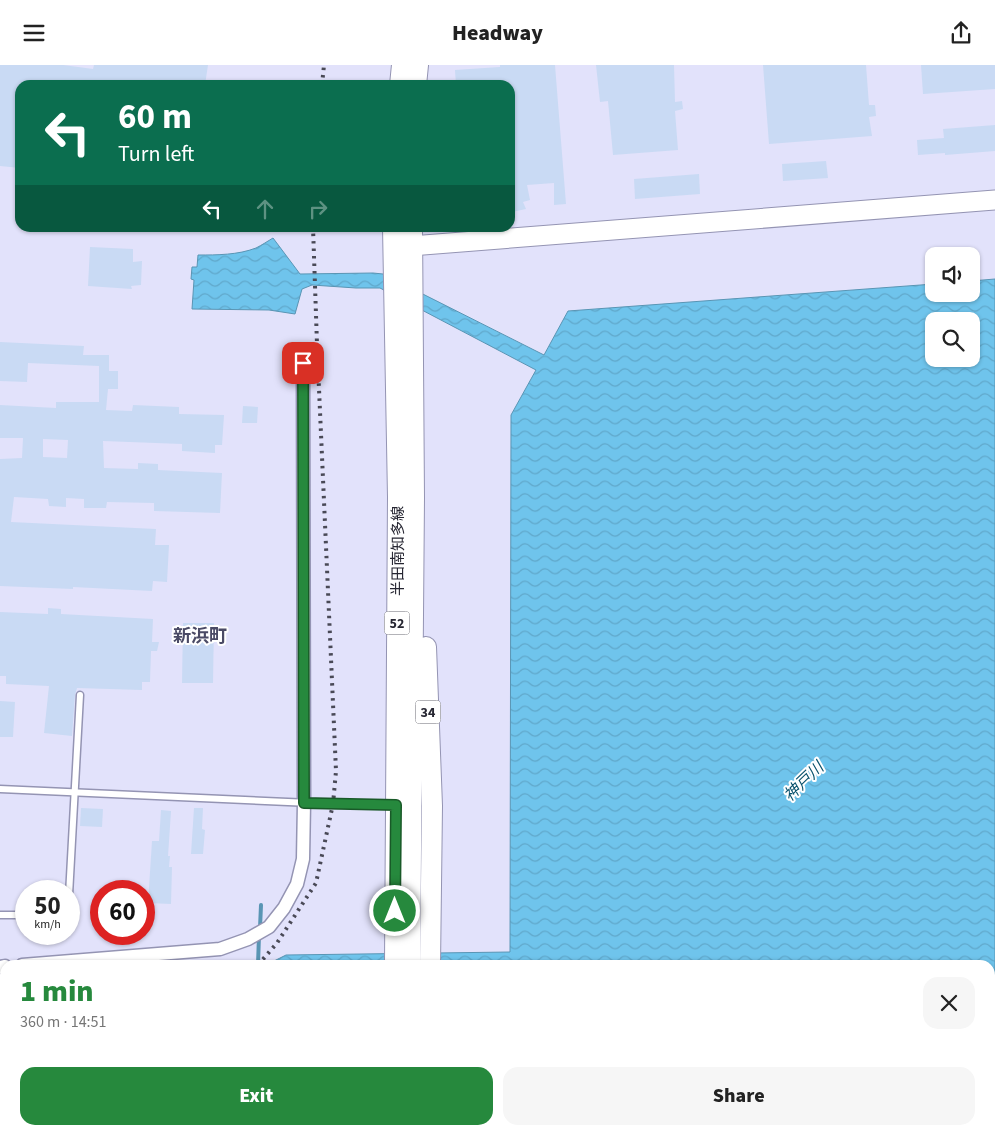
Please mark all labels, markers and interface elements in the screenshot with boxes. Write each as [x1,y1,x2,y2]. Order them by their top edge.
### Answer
text: Headway [452,17,543,49]
icon: menu [20,19,48,47]
icon: share [947,19,975,47]
text: 60 m [118,92,192,142]
icon: left [35,100,100,165]
text: Turn left [118,138,194,170]
icon: left [198,195,226,223]
icon: ahead [251,195,279,223]
icon: right [304,195,332,223]
map controls [925,247,980,367]
button: sound [925,247,980,302]
button: search [925,312,980,367]
pin [282,342,324,384]
icon: arrive [289,349,317,377]
street label: 半田南知多線 [388,506,409,596]
road number: 52 [384,611,410,635]
district label: 新浜町 [173,624,227,649]
road number: 34 [416,701,440,724]
water label: 神戸川 [779,756,830,806]
speed limit sign: 60 [90,880,155,945]
position arrow [368,884,420,936]
text: 50 [34,888,61,924]
text: km/h [34,916,61,933]
text: 1 min [20,970,94,1013]
button: close [923,977,975,1029]
text: 360 m · 14:51 [20,1011,107,1033]
button: Exit [20,1067,493,1125]
button: Share [503,1067,975,1125]

